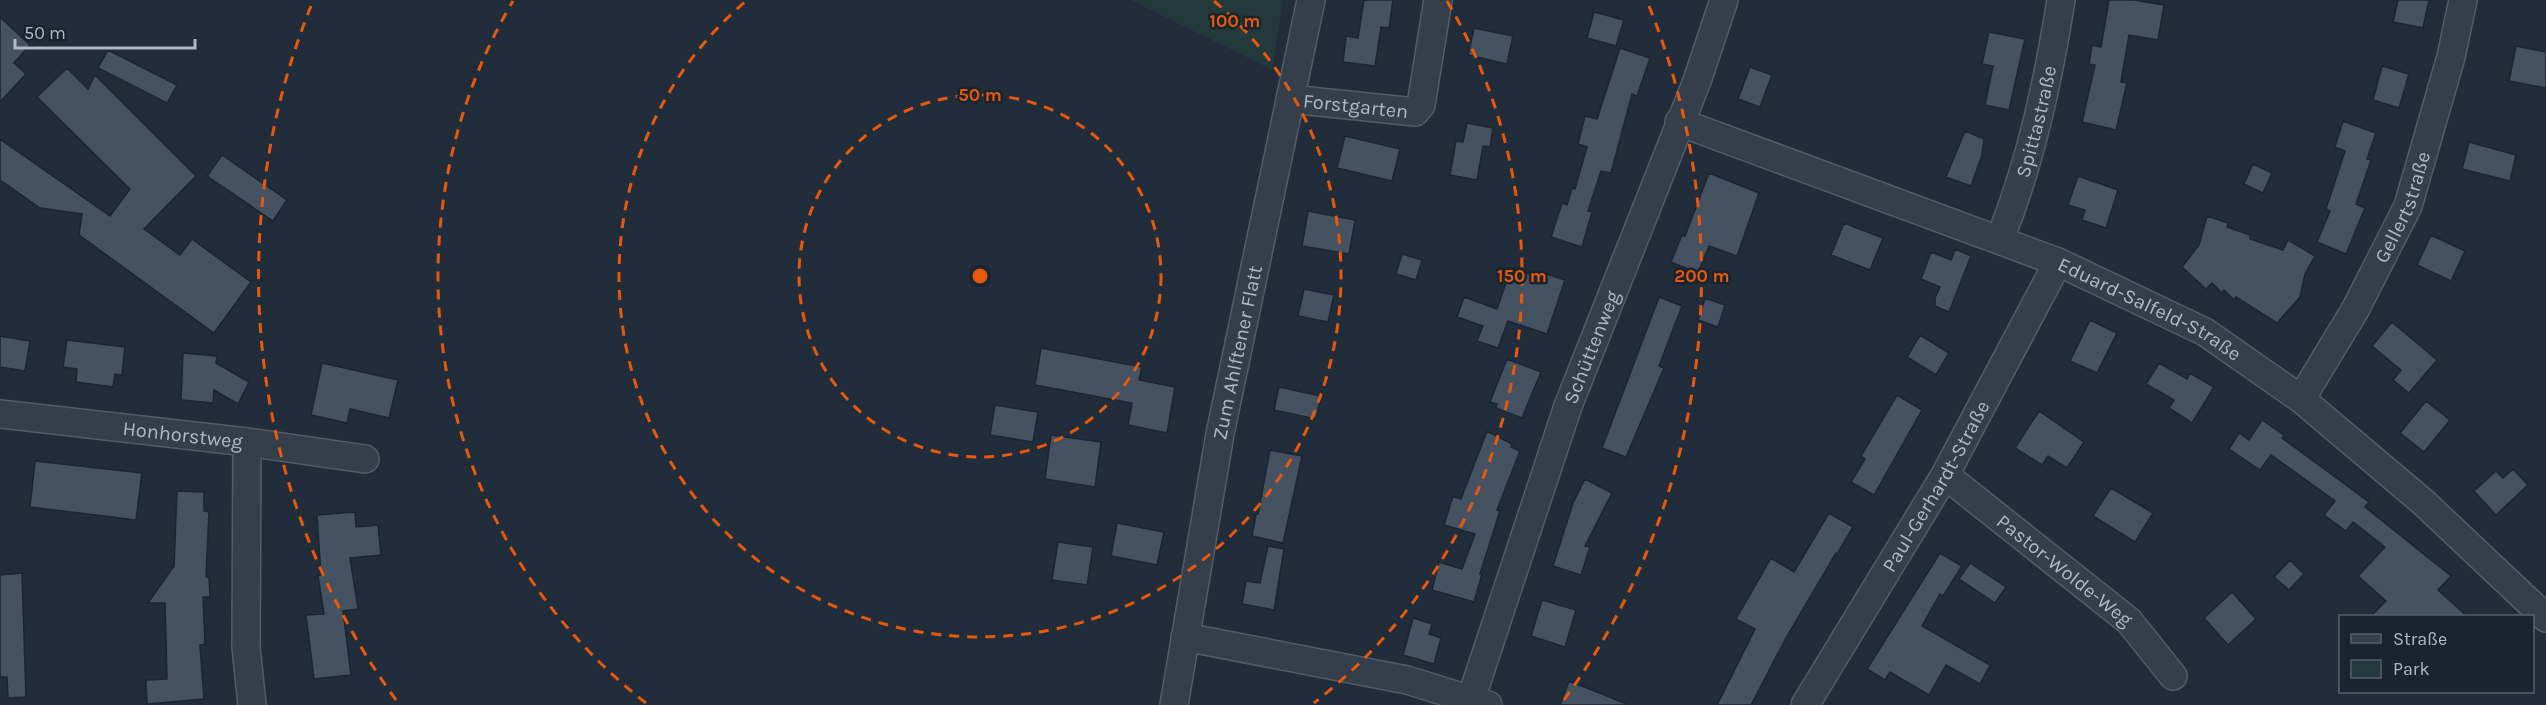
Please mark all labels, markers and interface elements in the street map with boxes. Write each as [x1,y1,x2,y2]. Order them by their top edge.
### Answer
text: 100 m [1210,10,1260,32]
scale bar [15,12,195,50]
text: 50 m [24,22,66,44]
street label: Spittastraße [2011,64,2061,181]
text: 50 m [958,84,1002,106]
street label: Forstgarten [1302,89,1409,123]
street label: Gellertstraße [2370,149,2435,267]
street label: Eduard-Salfeld-Straße [2054,253,2245,366]
street label: Zum Ahlftener Flatt [1208,263,1267,442]
text: 150 m [1497,265,1547,287]
text: 200 m [1674,265,1730,287]
centre of rings [970,266,990,286]
street label: Schüttenweg [1559,287,1625,407]
street label: Paul-Gerhardt-Straße [1878,397,1994,576]
street label: Honhorstweg [121,417,244,453]
street label: Pastor-Wolde-Weg [1992,510,2137,631]
legend [2339,615,2534,693]
text: Straße [2393,628,2447,650]
text: Park [2393,658,2430,680]

